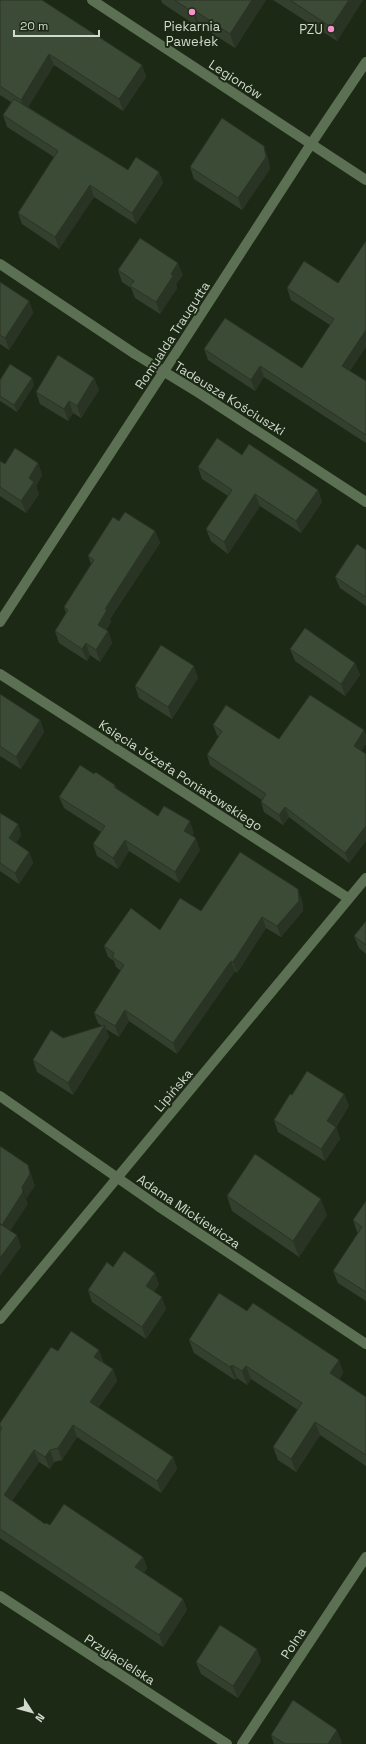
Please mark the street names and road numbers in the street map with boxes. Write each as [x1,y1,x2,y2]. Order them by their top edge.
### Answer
street label: Legionów [206,56,266,103]
street label: Romualda Traugutta [131,278,214,392]
street label: Tadeusza Kościuszki [171,357,288,439]
street label: Księcia Józefa Poniatowskiego [96,716,266,835]
street label: Lipińska [150,1065,197,1115]
street label: Adama Mickiewicza [134,1170,244,1253]
street label: Polna [277,1624,310,1662]
street label: Przyjacielska [81,1630,159,1689]

